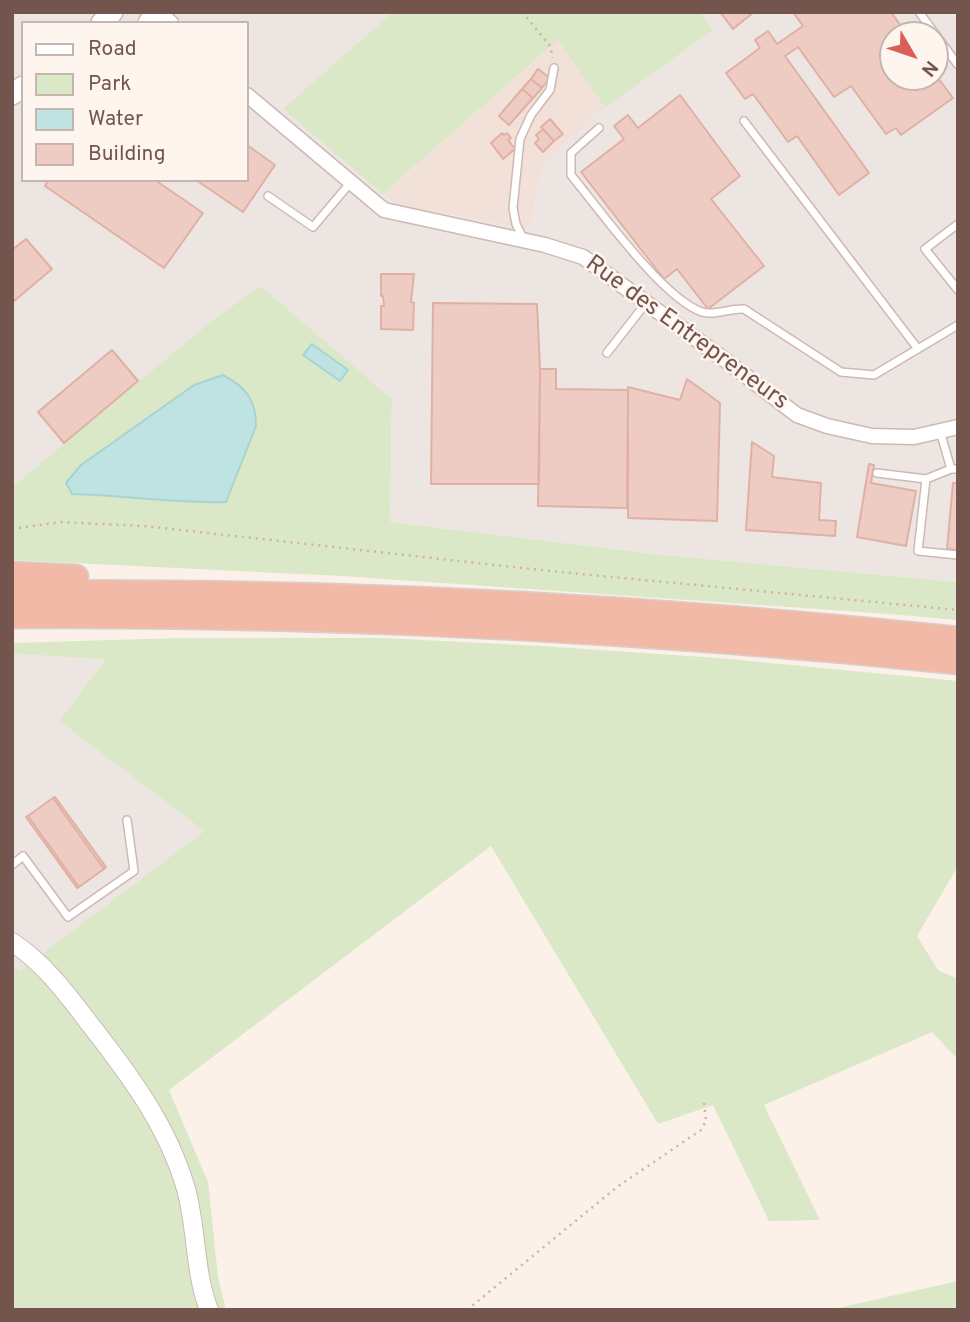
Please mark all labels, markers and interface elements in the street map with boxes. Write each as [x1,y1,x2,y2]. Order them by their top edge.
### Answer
legend [21,21,248,182]
north arrow [879,21,949,91]
text: Road [88,36,137,63]
text: N [915,55,942,81]
text: Park [88,71,131,98]
text: Water [88,106,143,133]
text: Building [88,141,166,168]
street label: Rue des Entrepreneurs [579,251,793,417]

